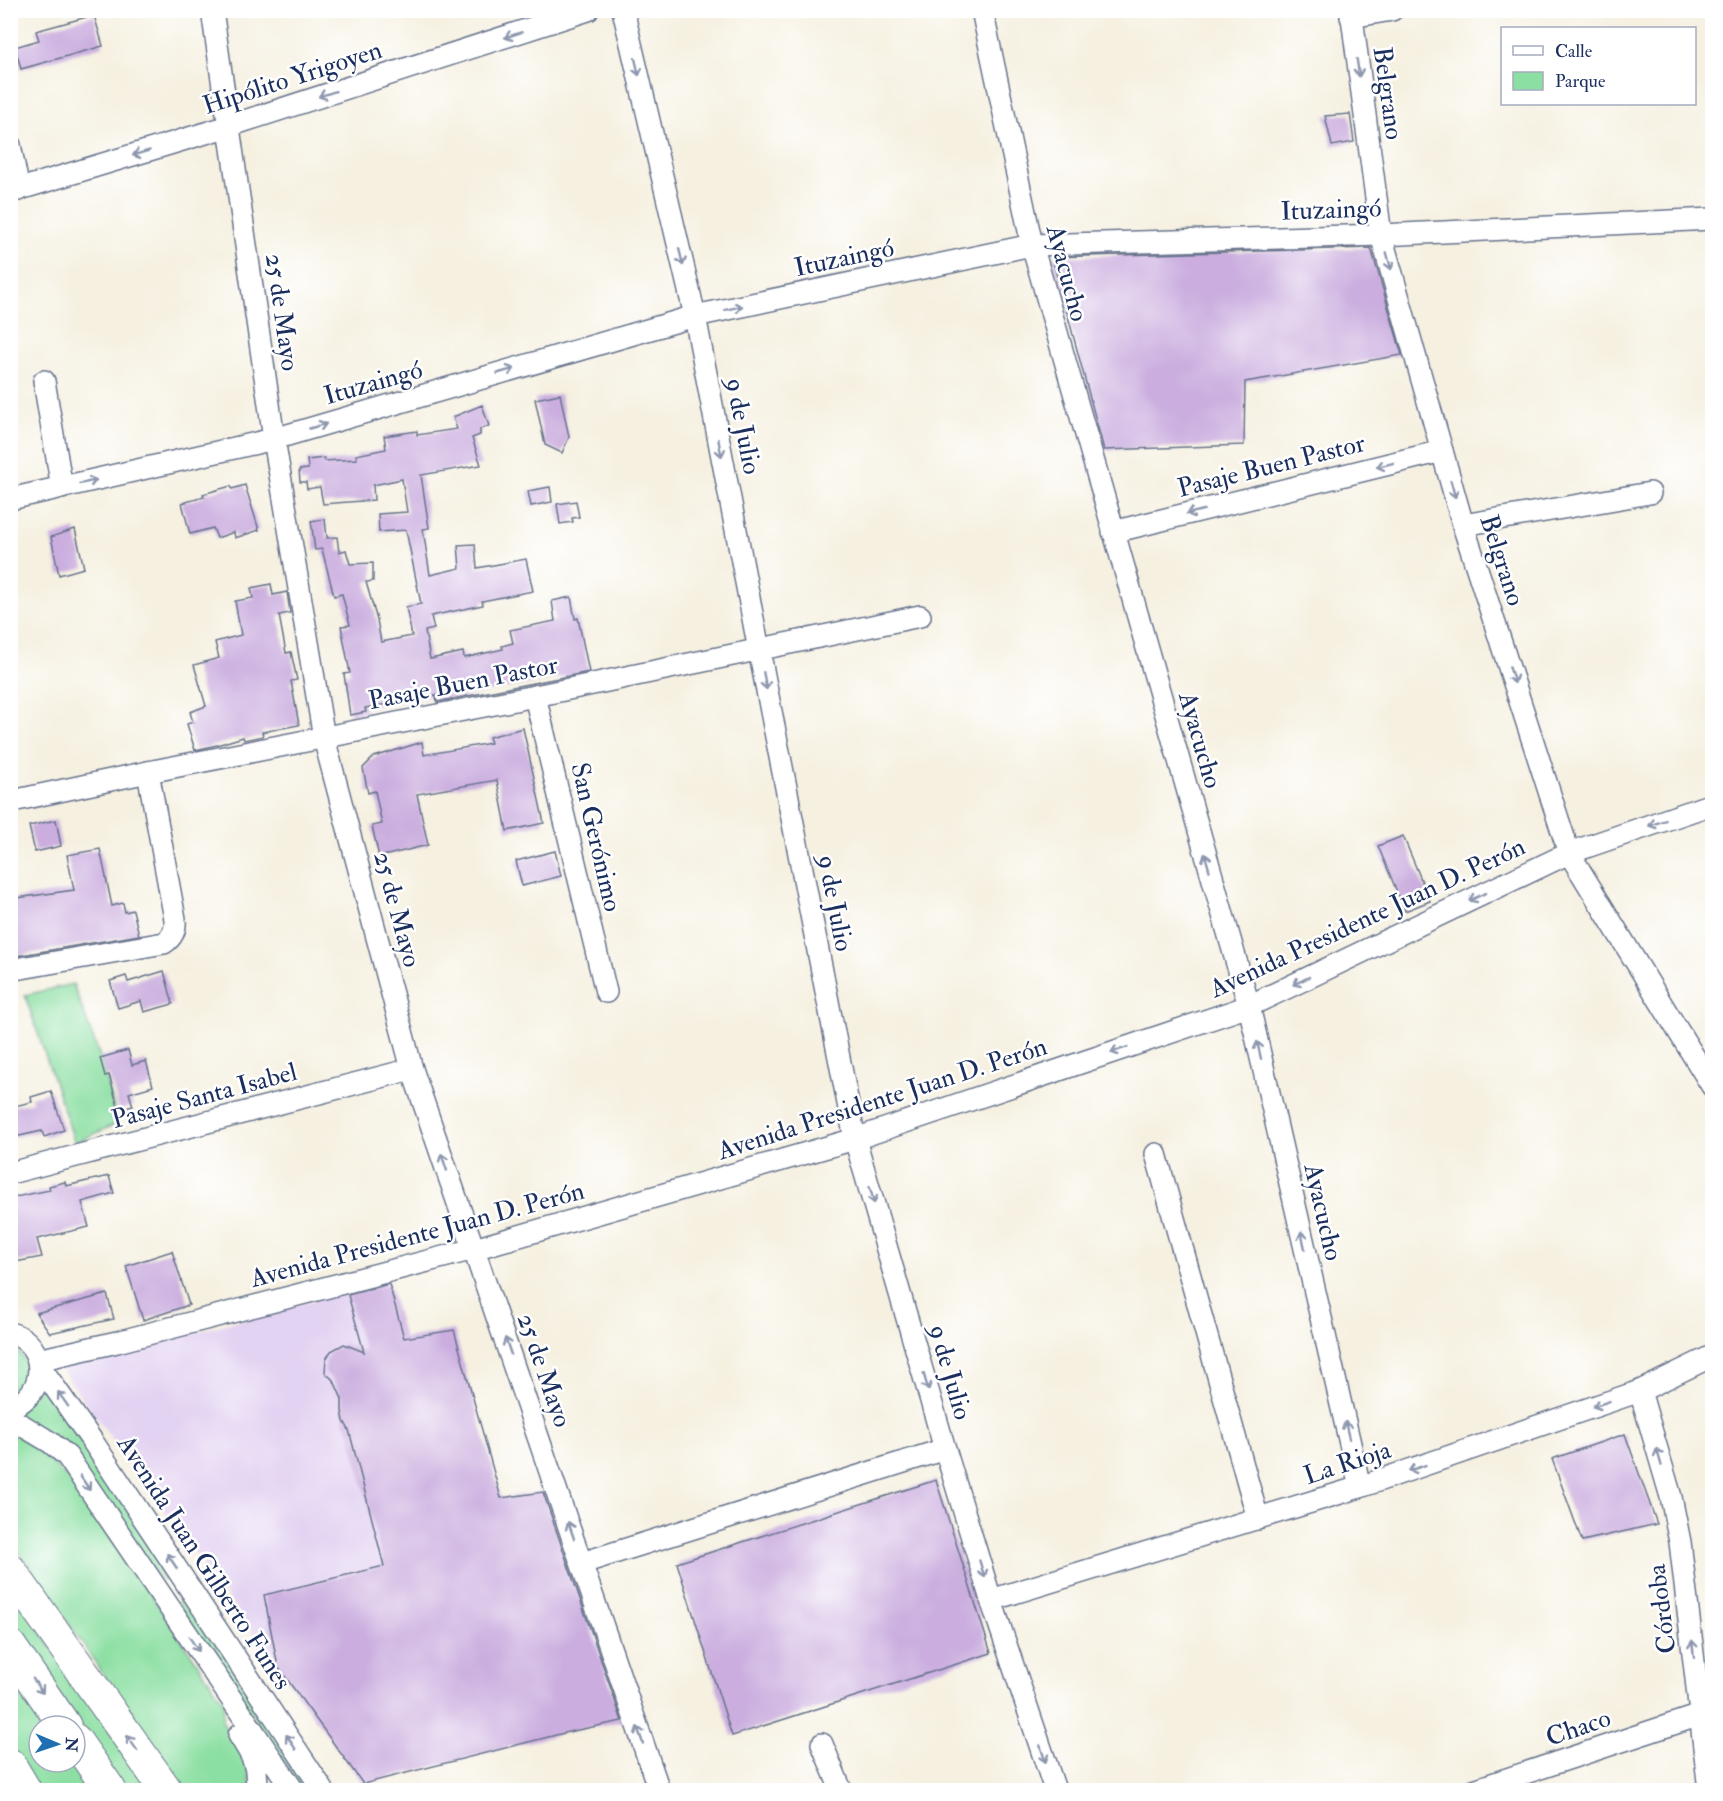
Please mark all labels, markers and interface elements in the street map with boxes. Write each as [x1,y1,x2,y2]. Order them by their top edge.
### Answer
legend [1501,27,1696,105]
one-way arrow [504,30,523,41]
street label: Hipólito Yrigoyen [199,34,386,123]
text: Calle [1555,40,1593,63]
street label: Belgrano [1366,45,1410,142]
one-way arrow [631,58,643,77]
one-way arrow [1353,58,1364,78]
text: Parque [1555,70,1606,93]
one-way arrow [318,90,337,101]
one-way arrow [132,148,151,159]
street label: Ituzaingó [1280,192,1382,228]
street label: Ayacucho [1039,221,1095,325]
street label: Ituzaingó [792,232,897,284]
one-way arrow [676,248,688,267]
street label: 25 de Mayo [258,251,306,373]
one-way arrow [1384,251,1395,270]
one-way arrow [724,302,743,313]
street label: Ituzaingó [320,354,426,412]
one-way arrow [496,365,515,376]
street label: 9 de Julio [718,373,768,477]
one-way arrow [308,420,327,431]
street label: Pasaje Buen Pastor [1174,427,1369,505]
one-way arrow [715,438,726,458]
one-way arrow [1376,460,1395,472]
one-way arrow [78,475,97,487]
one-way arrow [1448,479,1459,498]
one-way arrow [1186,506,1205,518]
street label: Belgrano [1472,511,1532,610]
street label: Pasaje Buen Pastor [366,649,561,717]
one-way arrow [1507,665,1518,684]
one-way arrow [760,671,771,690]
street label: Ayacucho [1171,688,1229,792]
street label: San Gerónimo [563,760,629,915]
one-way arrow [1648,818,1667,829]
street label: Avenida Presidente Juan D. Perón [1204,831,1530,1006]
street label: 25 de Mayo [366,848,428,971]
street label: 9 de Julio [810,850,860,954]
one-way arrow [1201,853,1212,872]
one-way arrow [1469,892,1487,904]
one-way arrow [1293,976,1311,988]
street label: Avenida Presidente Juan D. Perón [713,1031,1051,1168]
one-way arrow [1252,1041,1264,1060]
one-way arrow [1110,1045,1129,1056]
street label: Pasaje Santa Isabel [108,1056,301,1136]
one-way arrow [438,1153,449,1172]
street label: Ayacucho [1296,1160,1350,1264]
street label: Avenida Presidente Juan D. Perón [246,1175,588,1295]
one-way arrow [867,1185,878,1204]
one-way arrow [1296,1231,1308,1250]
street label: 25 de Mayo [510,1309,578,1431]
street label: 9 de Julio [921,1319,979,1423]
one-way arrow [501,1337,512,1356]
one-way arrow [921,1372,932,1391]
one-way arrow [57,1392,69,1408]
one-way arrow [1592,1399,1611,1410]
one-way arrow [1340,1421,1352,1440]
street label: Avenida Juan Gilberto Funes [109,1428,299,1696]
street label: La Rioja [1300,1434,1395,1492]
one-way arrow [1653,1448,1664,1467]
one-way arrow [1408,1463,1427,1474]
one-way arrow [79,1474,91,1491]
one-way arrow [565,1521,576,1540]
one-way arrow [166,1553,178,1570]
one-way arrow [977,1559,988,1578]
street label: Córdoba [1641,1562,1683,1655]
one-way arrow [188,1636,200,1652]
one-way arrow [1687,1639,1698,1659]
one-way arrow [32,1677,44,1694]
street label: Chaco [1542,1702,1615,1754]
north arrow [27,1714,87,1774]
one-way arrow [634,1726,645,1745]
one-way arrow [284,1733,297,1750]
one-way arrow [126,1735,138,1751]
text: N [61,1736,81,1753]
one-way arrow [1038,1744,1049,1763]

